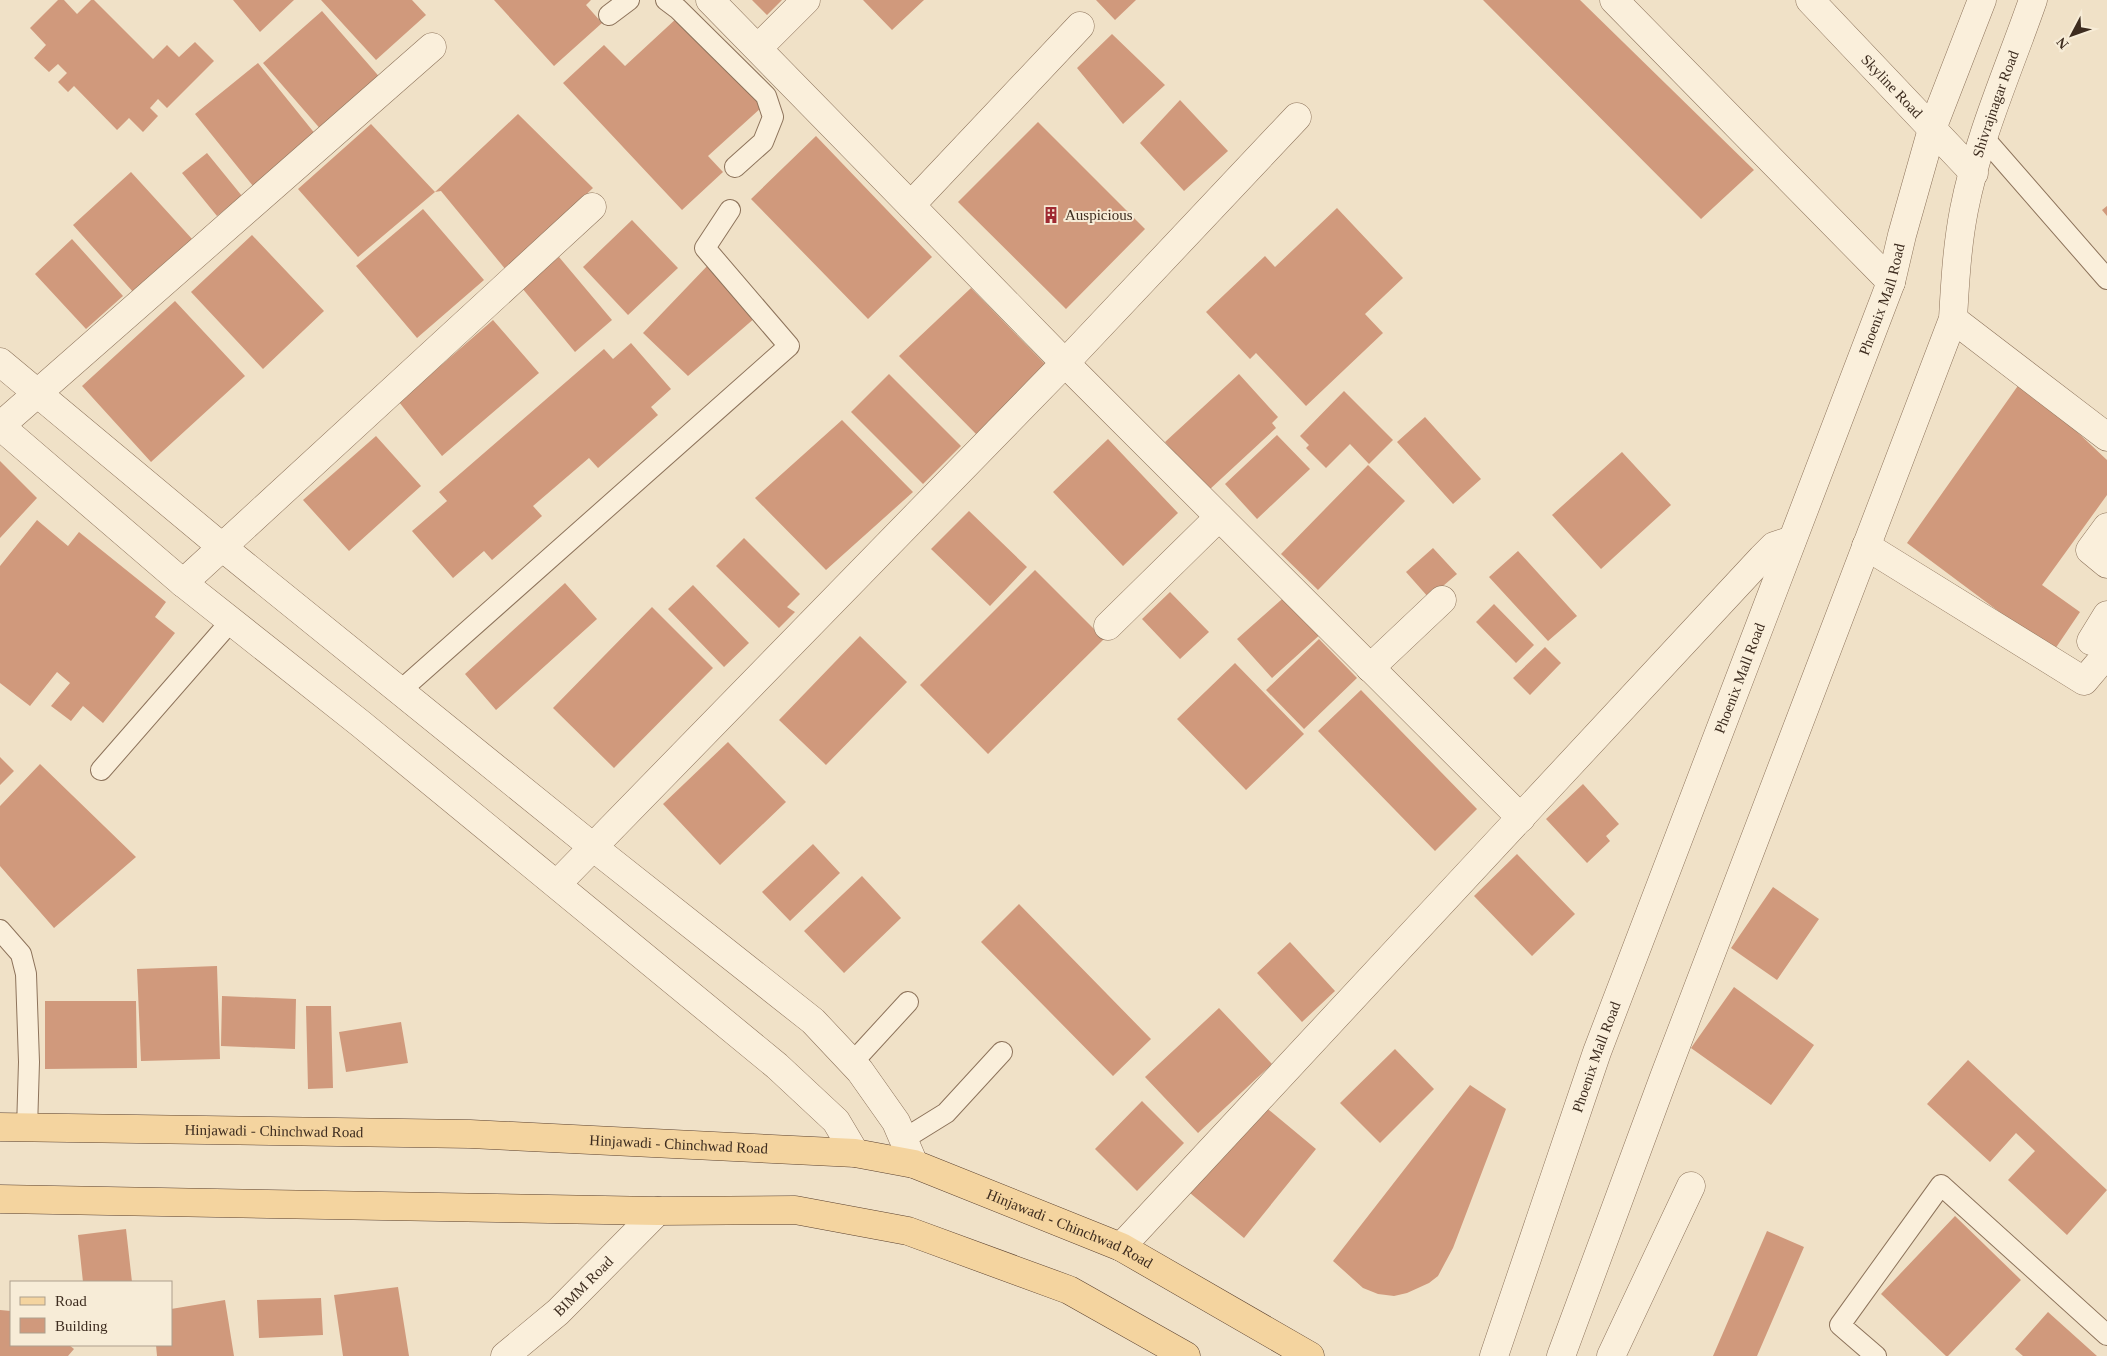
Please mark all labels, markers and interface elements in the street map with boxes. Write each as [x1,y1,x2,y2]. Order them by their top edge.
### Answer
north arrow [2047,10,2097,60]
text: N [2054,34,2072,52]
street label: Shivrajnagar Road [1970,48,2022,159]
street label: Skyline Road [1858,51,1926,122]
building icon: Auspicious [1041,205,1061,225]
place label: Auspicious [1065,207,1133,223]
street label: Phoenix Mall Road [1856,242,1908,357]
street label: Phoenix Mall Road [1711,620,1768,736]
street label: Phoenix Mall Road [1569,999,1624,1115]
street label: Hinjawadi - Chinchwad Road [184,1122,364,1140]
street label: Hinjawadi - Chinchwad Road [589,1132,769,1157]
street label: Hinjawadi - Chinchwad Road [984,1186,1156,1272]
street label: BIMM Road [551,1253,617,1319]
legend [10,1281,172,1346]
text: Road [55,1293,87,1309]
text: Building [55,1318,108,1334]

